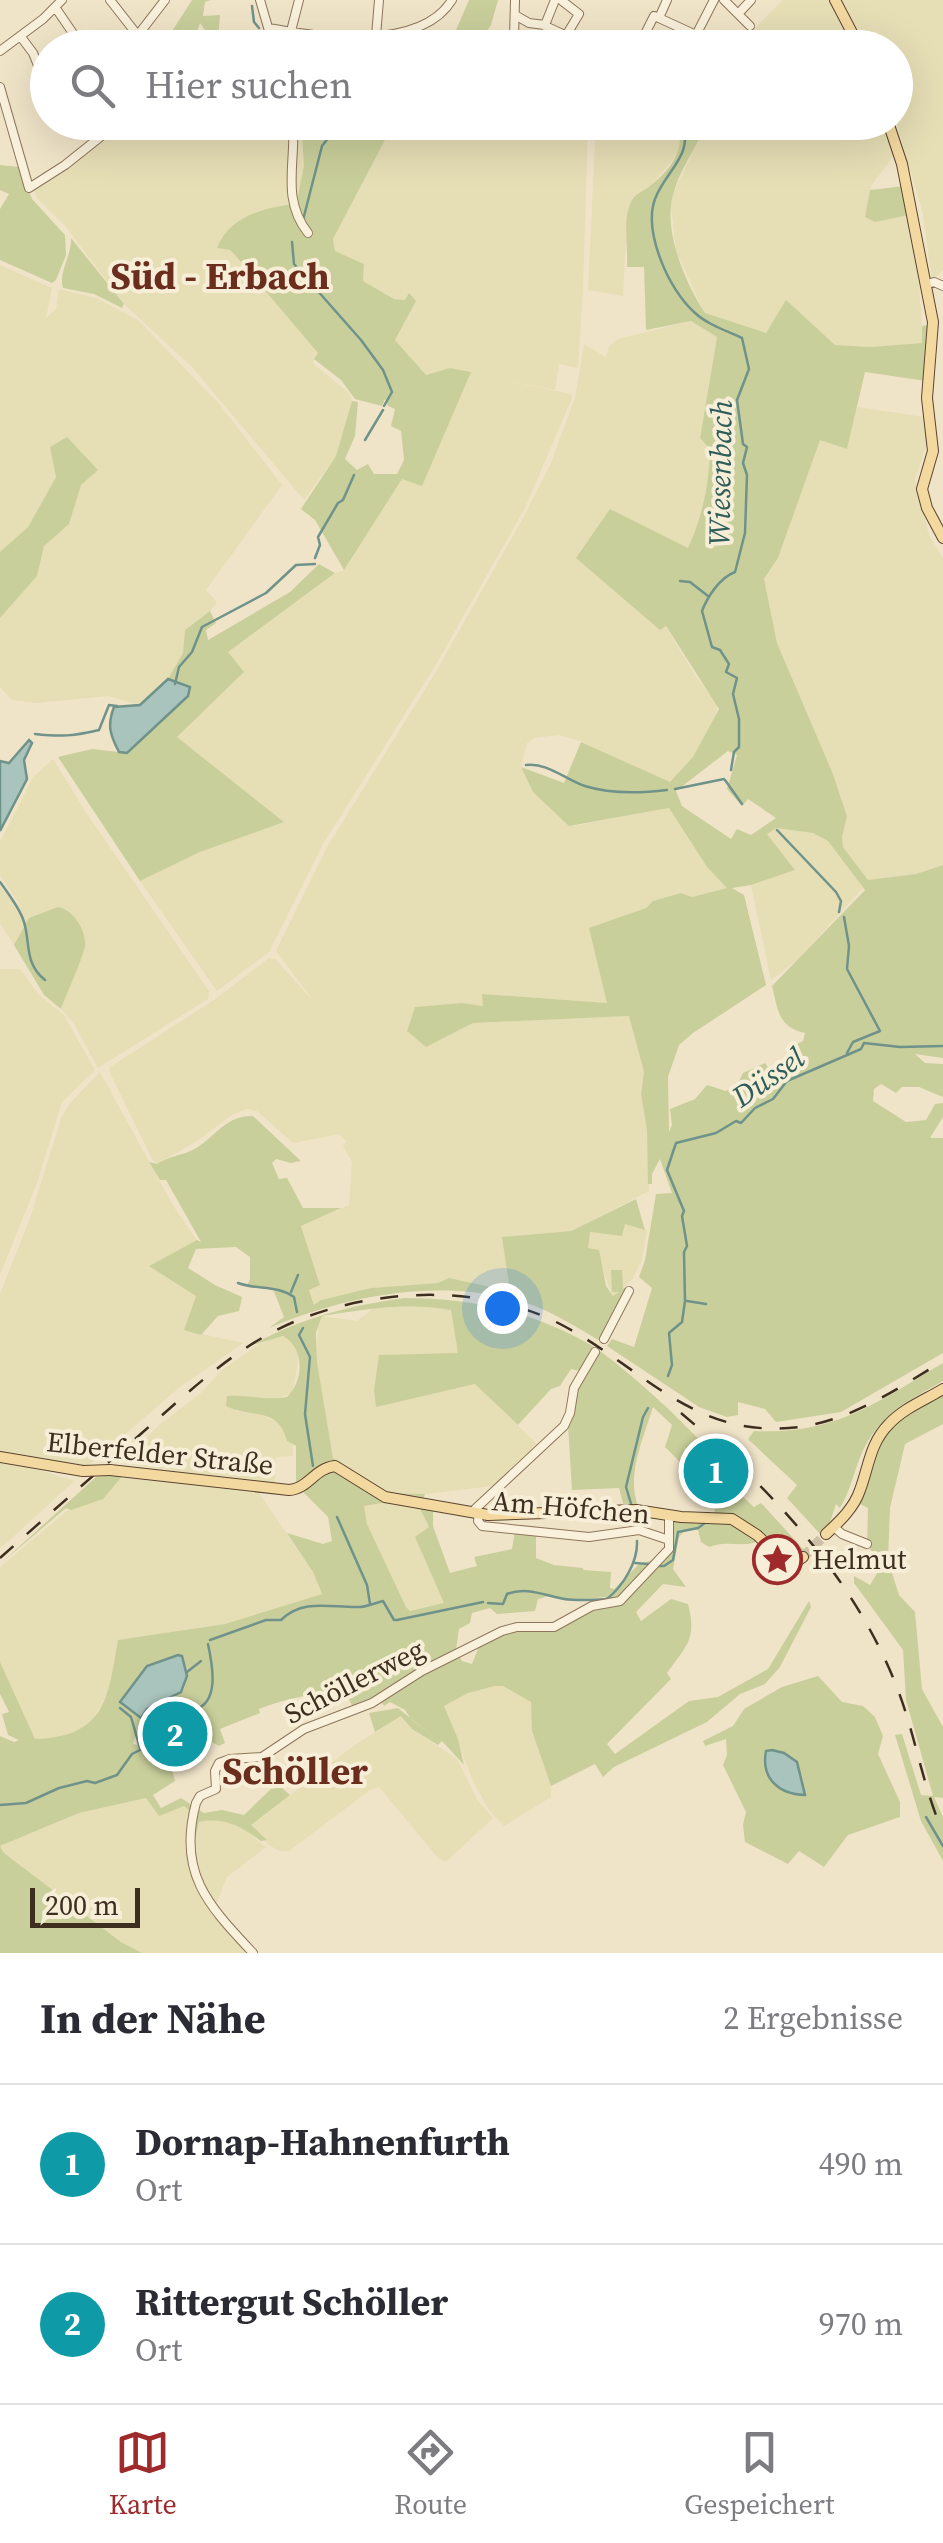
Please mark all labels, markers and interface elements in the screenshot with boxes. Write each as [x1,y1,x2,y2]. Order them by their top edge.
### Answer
search box [30,30,913,140]
icon: search [65,58,120,113]
text: Hier suchen [145,59,352,111]
district label: Süd - Erbach [110,250,330,302]
water label: Wiesenbach [698,400,742,546]
water label: Düssel [723,1037,813,1117]
your location [477,1283,528,1334]
street label: Elberfelder Straße [45,1422,275,1484]
pin: 1 [684,1434,748,1508]
street label: Am Höfchen [491,1481,651,1533]
place icon: Helmut [751,1533,803,1585]
place label: Helmut [812,1540,907,1578]
street label: Schöllerweg [278,1629,430,1733]
pin: 2 [142,1696,208,1772]
district label: Schöller [222,1745,368,1797]
scale bar [30,1883,140,1928]
text: 200 m [45,1886,119,1924]
text: In der Nähe [40,1989,266,2047]
text: 2 Ergebnisse [723,1996,903,2040]
text: Dornap-Hahnenfurth [135,2116,510,2168]
text: 1 [64,2142,81,2186]
text: 490 m [819,2142,903,2186]
text: Ort [135,2168,182,2212]
text: Rittergut Schöller [135,2276,448,2328]
text: 2 [64,2302,81,2346]
text: 970 m [819,2302,903,2346]
text: Ort [135,2328,182,2372]
tab: Karte [109,2425,177,2523]
tab: Route [394,2425,467,2523]
tab: Gespeichert [684,2425,834,2523]

